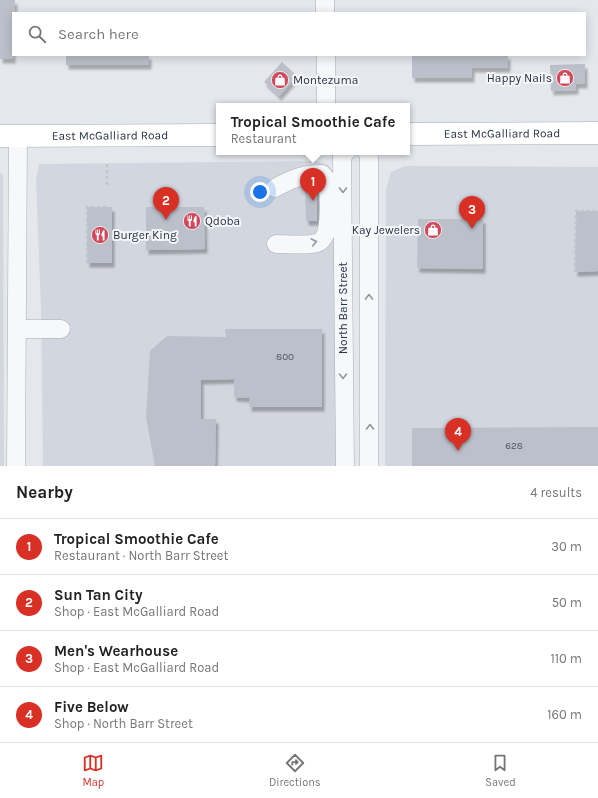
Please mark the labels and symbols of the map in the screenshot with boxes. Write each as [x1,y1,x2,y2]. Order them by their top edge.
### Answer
shop icon: Happy Nails [555,68,575,88]
shop icon: Montezuma [270,70,290,90]
place label: Happy Nails [487,71,552,85]
place label: Montezuma [293,73,358,87]
street label: East McGalliard Road [444,126,560,141]
street label: East McGalliard Road [52,128,168,143]
pin: 1 [300,168,326,201]
your location [250,182,270,202]
pin: 2 [153,187,179,220]
one-way arrow [339,187,347,193]
pin: 3 [459,196,485,229]
restaurant icon: Qdoba [182,211,202,231]
place label: Qdoba [205,214,240,228]
shop icon: Kay Jewelers [423,220,443,240]
place label: Kay Jewelers [352,223,420,237]
restaurant icon: Burger King [90,225,110,245]
place label: Burger King [113,228,177,242]
one-way arrow [311,238,318,247]
street label: North Barr Street [336,261,350,354]
one-way arrow [365,294,373,300]
house number: 800 [276,351,294,363]
one-way arrow [339,373,347,379]
pin: 4 [445,418,471,451]
one-way arrow [366,424,374,430]
house number: 628 [505,440,523,452]

